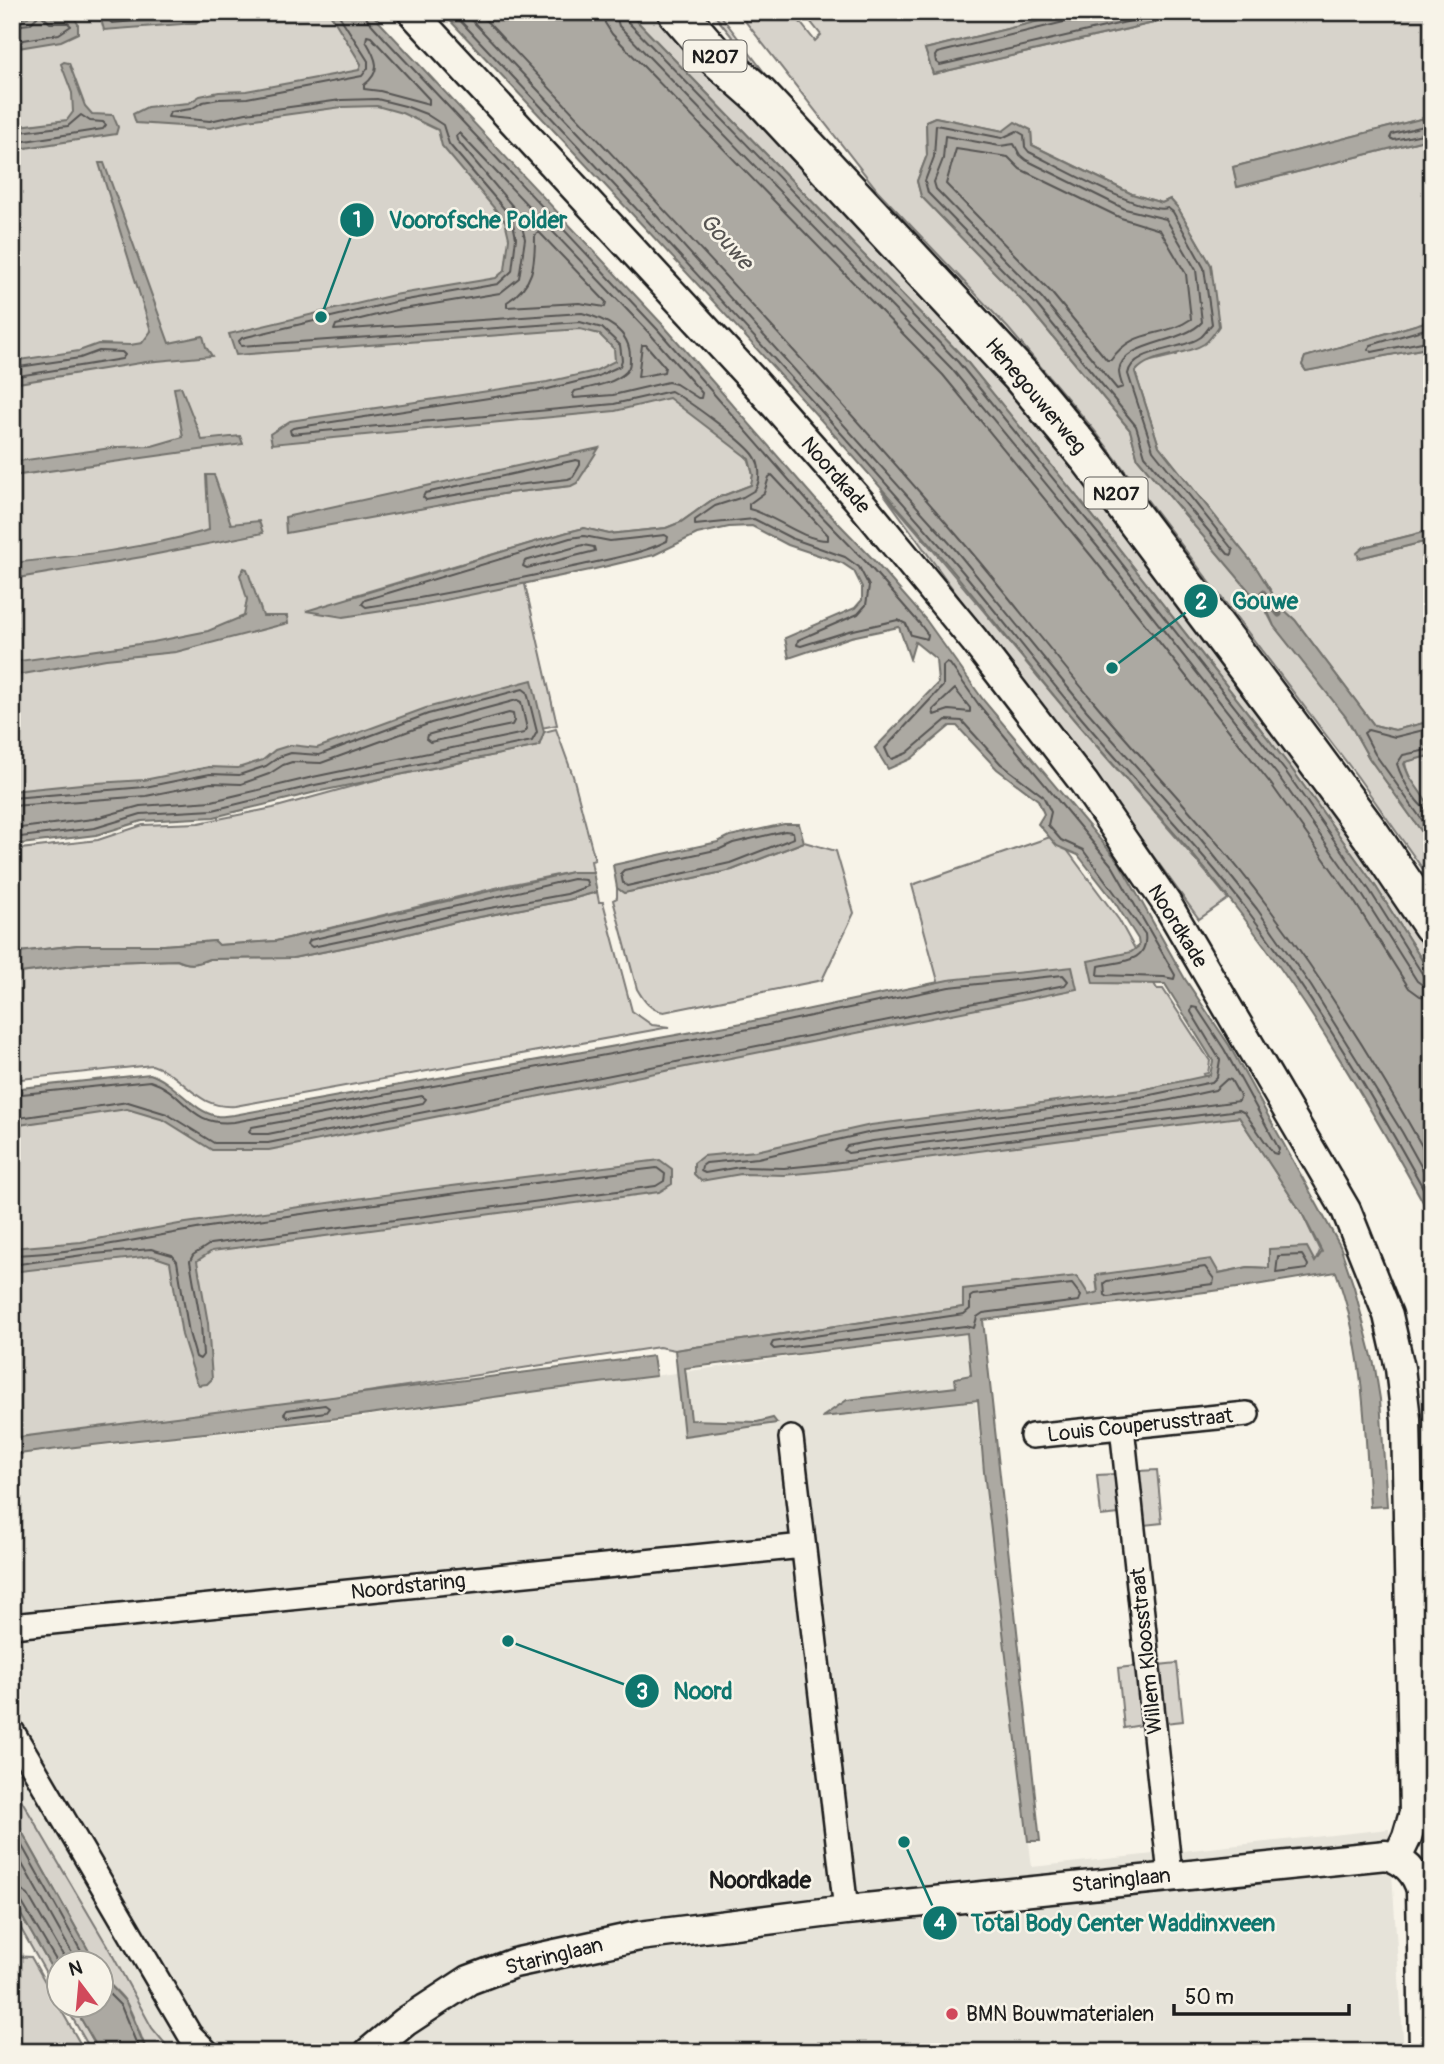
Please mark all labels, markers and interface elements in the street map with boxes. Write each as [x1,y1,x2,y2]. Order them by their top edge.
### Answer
road number: N207 [684,40,746,72]
callout: Voorofsche Polder [339,198,581,242]
text: Voorofsche Polder [389,206,568,235]
text: 1 [353,207,361,234]
water label: Gouwe [694,207,761,278]
street label: Henegouwerweg [979,332,1092,460]
street label: Noordkade [795,431,877,520]
road number: N207 [1084,478,1148,508]
callout: Gouwe [1183,579,1312,623]
text: Gouwe [1232,587,1299,616]
text: 2 [1195,589,1207,616]
street label: Noordkade [1141,879,1214,974]
street label: Louis Couperusstraat [1046,1402,1235,1449]
street label: Willem Kloosstraat [1124,1566,1169,1736]
street label: Noordstaring [349,1567,467,1606]
callout: Noord [624,1669,747,1713]
text: Noord [673,1677,733,1706]
text: 3 [636,1679,648,1706]
street label: Staringlaan [1070,1862,1172,1899]
district label: Noordkade [709,1866,812,1895]
callout: Total Body Center Waddinxveen [922,1901,1290,1945]
text: Total Body Center Waddinxveen [970,1909,1275,1938]
text: 4 [934,1910,947,1937]
street label: Staringlaan [502,1931,606,1982]
north arrow [46,1948,116,2018]
text: N [66,1955,85,1982]
scale bar [1174,1973,1350,2017]
text: 50 m [1185,1984,1234,2011]
place label: BMN Bouwmaterialen [966,2001,1154,2028]
marker: BMN Bouwmaterialen [944,2006,960,2022]

